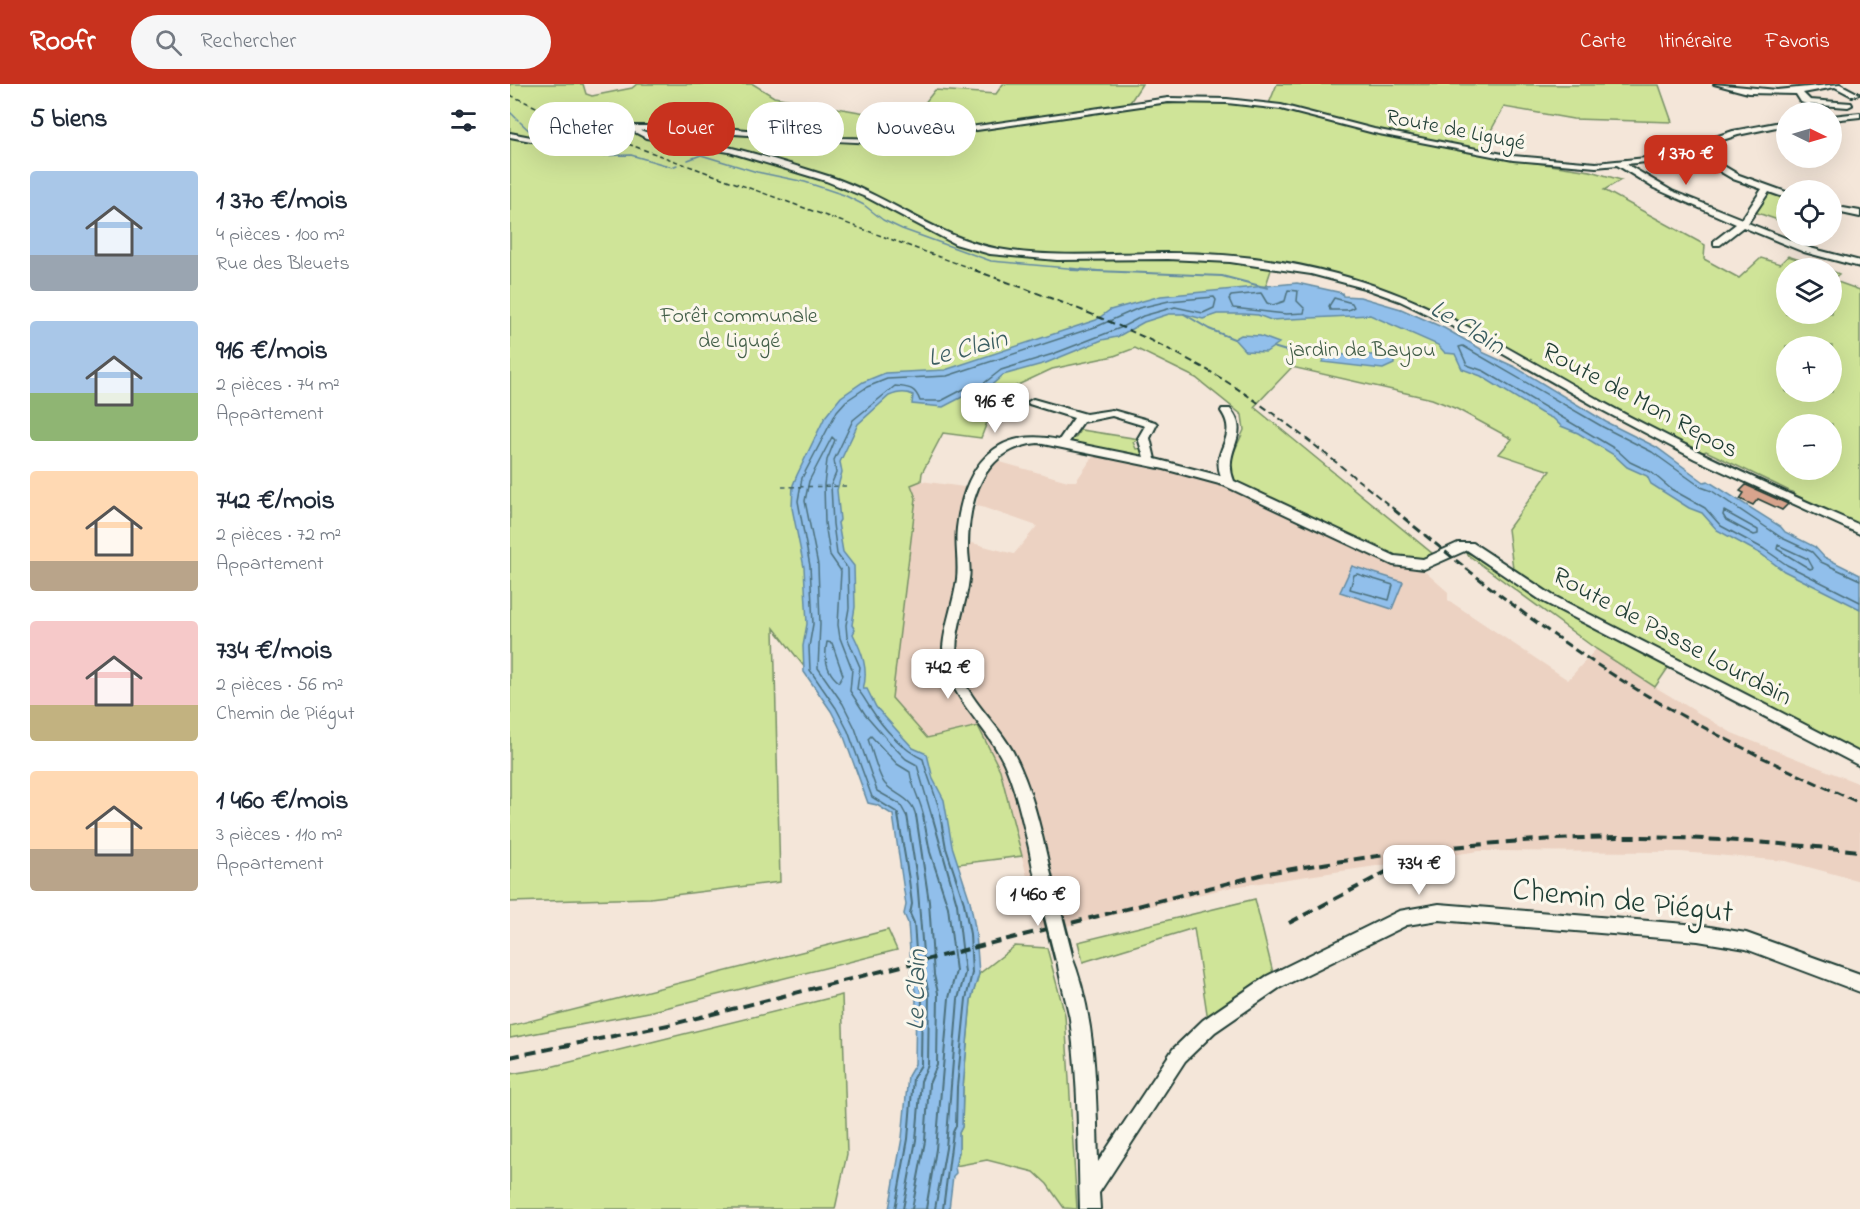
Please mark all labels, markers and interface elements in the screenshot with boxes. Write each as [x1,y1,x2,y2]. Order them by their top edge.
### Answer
search box [131,15,551,69]
text: Roofr [30,22,95,63]
icon: search [152,26,185,59]
text: Rechercher [200,26,296,58]
text: Carte [1580,27,1626,57]
text: Itinéraire [1659,27,1732,57]
text: Favoris [1765,27,1830,57]
text: 5 biens [30,101,107,139]
chip: Acheter [528,102,635,156]
chip: Louer [647,102,735,156]
chip: Filtres [747,102,844,156]
chip: Nouveau [856,102,976,156]
street label: Route de Ligugé [1383,102,1528,161]
north arrow [1776,102,1842,168]
map controls [1776,102,1842,480]
icon: filters [447,104,480,137]
pin: 1 370 € [1631,135,1741,186]
text: 1 370 € [1658,140,1714,169]
button: locate [1776,180,1842,246]
text: 1 370 €/mois [216,183,348,221]
icon: home [78,195,150,267]
text: 4 pièces · 100 m² [216,221,345,250]
text: Rue des Bleuets [216,250,350,279]
button: layers [1776,258,1842,324]
water label: Le Clain [1422,291,1512,366]
park label: Forêt communale de Ligugé [659,301,818,359]
water label: Le Clain [924,320,1012,379]
text: 916 €/mois [216,333,328,371]
street label: Route de Mon Repos [1534,334,1745,470]
park label: jardin de Bayou [1285,335,1436,368]
button: + [1776,336,1842,402]
icon: home [78,345,150,417]
text: 2 pièces · 74 m² [216,371,340,400]
pin: 916 € [953,383,1037,434]
text: 916 € [975,388,1015,417]
text: Appartement [216,400,324,429]
button: − [1776,414,1842,480]
text: 742 €/mois [216,483,335,521]
icon: home [78,495,150,567]
text: 2 pièces · 72 m² [216,521,341,550]
text: Appartement [216,550,324,579]
street label: Route de Passe Lourdain [1545,558,1798,717]
text: 734 €/mois [216,633,332,671]
icon: home [78,645,150,717]
pin: 742 € [906,649,990,700]
text: 742 € [925,654,971,683]
text: 2 pièces · 56 m² [216,671,343,700]
text: Chemin de Piégut [216,700,355,729]
text: 1 460 €/mois [216,783,348,821]
icon: home [78,795,150,867]
text: 3 pièces · 110 m² [216,821,343,850]
pin: 734 € [1377,845,1461,896]
text: Appartement [216,850,324,879]
text: 734 € [1397,850,1441,879]
street label: Chemin de Piégut [1510,868,1736,937]
pin: 1 460 € [983,876,1093,927]
text: 1 460 € [1010,881,1066,910]
water label: Le Clain [897,949,938,1031]

